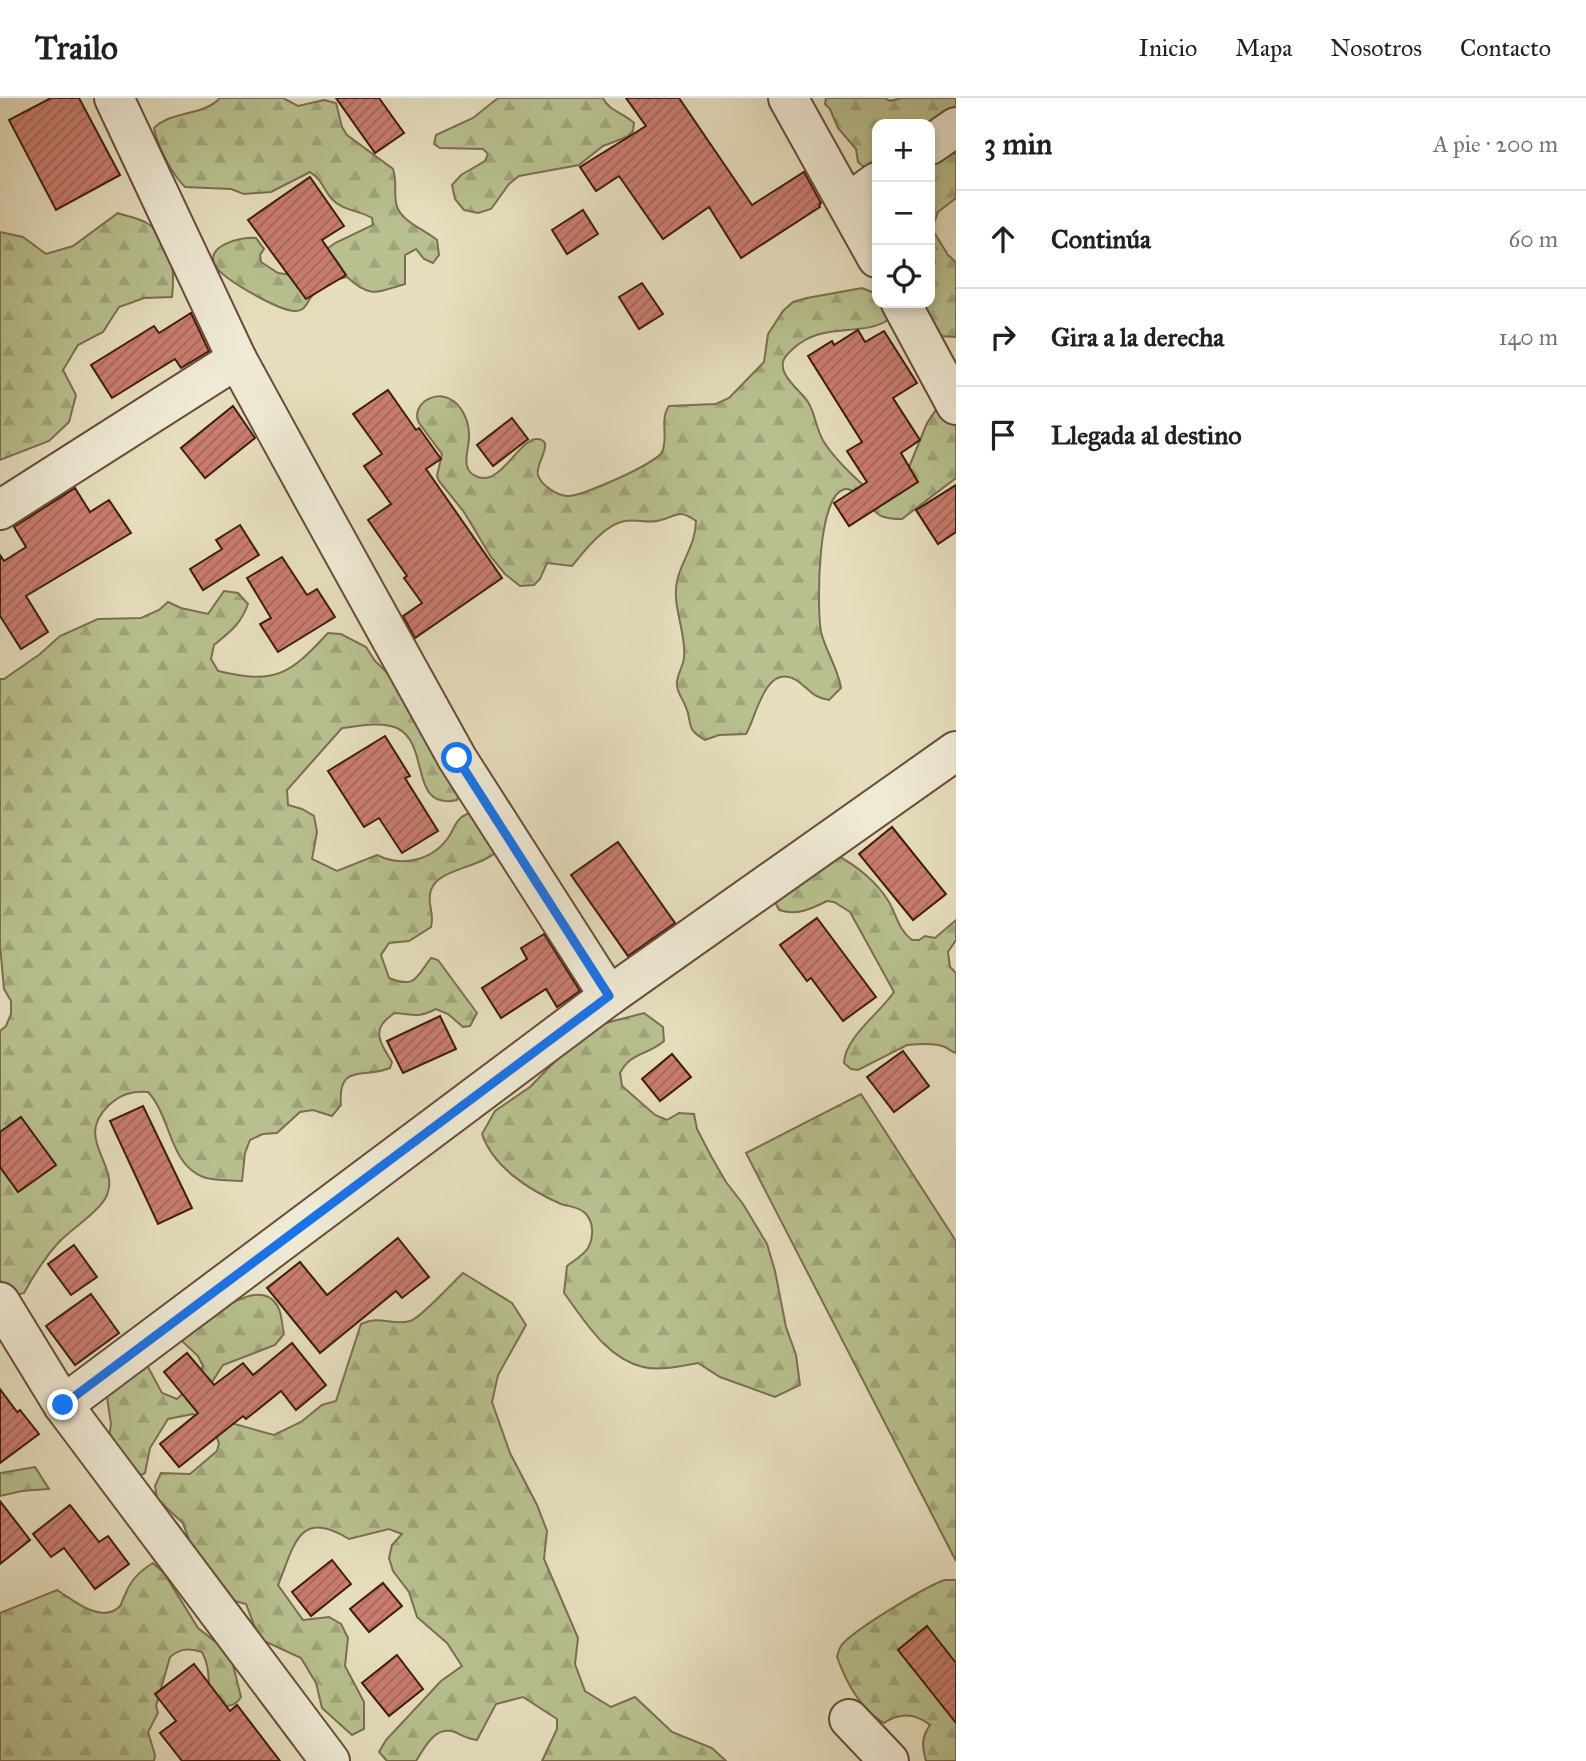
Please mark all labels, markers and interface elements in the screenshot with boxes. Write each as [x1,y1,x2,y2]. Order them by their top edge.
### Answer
text: Trailo [35,28,118,68]
text: Inicio [1139,33,1197,63]
text: Mapa [1235,33,1292,63]
text: Nosotros [1330,33,1422,63]
text: Contacto [1460,33,1551,63]
map controls [872,119,935,308]
button: + [872,119,935,182]
text: 3 min [984,126,1052,162]
text: A pie · 200 m [1433,130,1558,158]
button: − [872,182,935,245]
icon: ahead [984,220,1022,258]
text: Continúa [1051,223,1151,255]
text: 60 m [1509,225,1558,253]
button: locate [872,245,935,308]
icon: right [984,318,1022,356]
text: Gira a la derecha [1051,321,1224,353]
text: 140 m [1498,323,1558,351]
icon: arrive [984,416,1022,454]
text: Llegada al destino [1051,419,1242,451]
route start [441,742,472,773]
route end [47,1389,78,1420]

